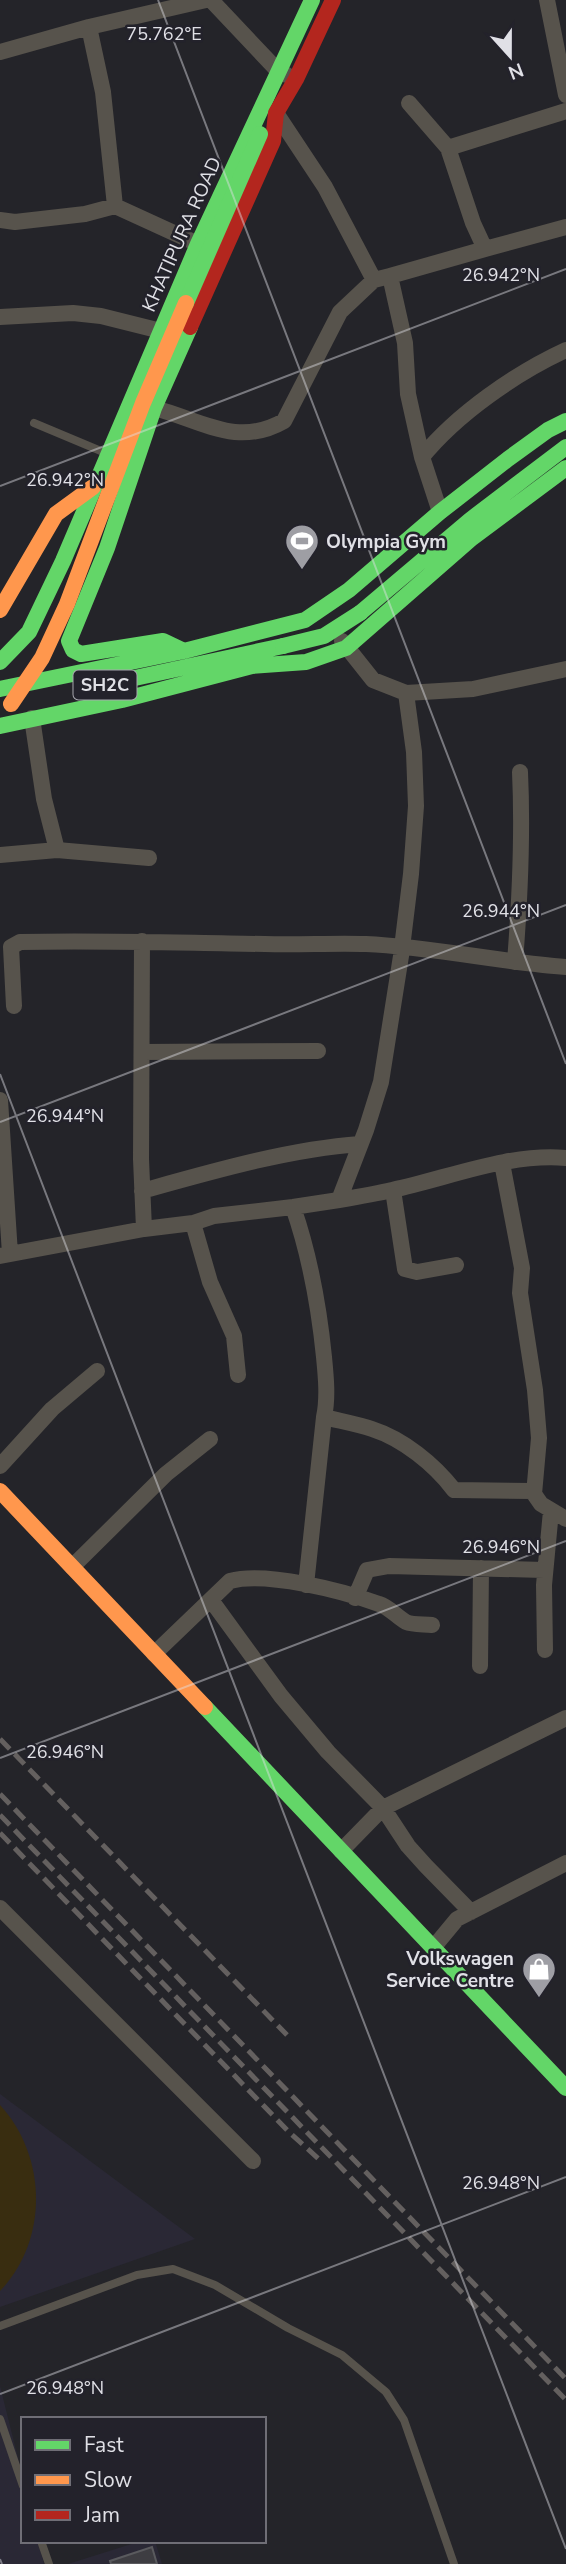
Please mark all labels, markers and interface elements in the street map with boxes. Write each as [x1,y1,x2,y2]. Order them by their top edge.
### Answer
north arrow [475,21,545,91]
text: 75.762°E [126,22,202,46]
text: N [504,56,527,86]
street label: KHATIPURA ROAD [136,153,228,316]
text: 26.942°N [462,263,540,287]
text: 26.942°N [26,468,104,492]
sports icon: Olympia Gym [283,522,321,571]
place label: Olympia Gym [326,529,446,555]
road number: SH2C [74,670,136,700]
text: 26.944°N [462,899,540,923]
text: 26.944°N [26,1104,104,1128]
text: 26.946°N [462,1535,540,1559]
text: 26.946°N [26,1740,104,1764]
place label: Volkswagen Service Centre [386,1946,514,1994]
shop icon: Volkswagen Service Centre [520,1950,558,1999]
text: 26.948°N [462,2171,540,2195]
text: 26.948°N [26,2376,104,2400]
legend [21,2417,266,2543]
text: Fast [84,2431,124,2459]
text: Slow [84,2466,133,2494]
text: Jam [83,2501,120,2529]

